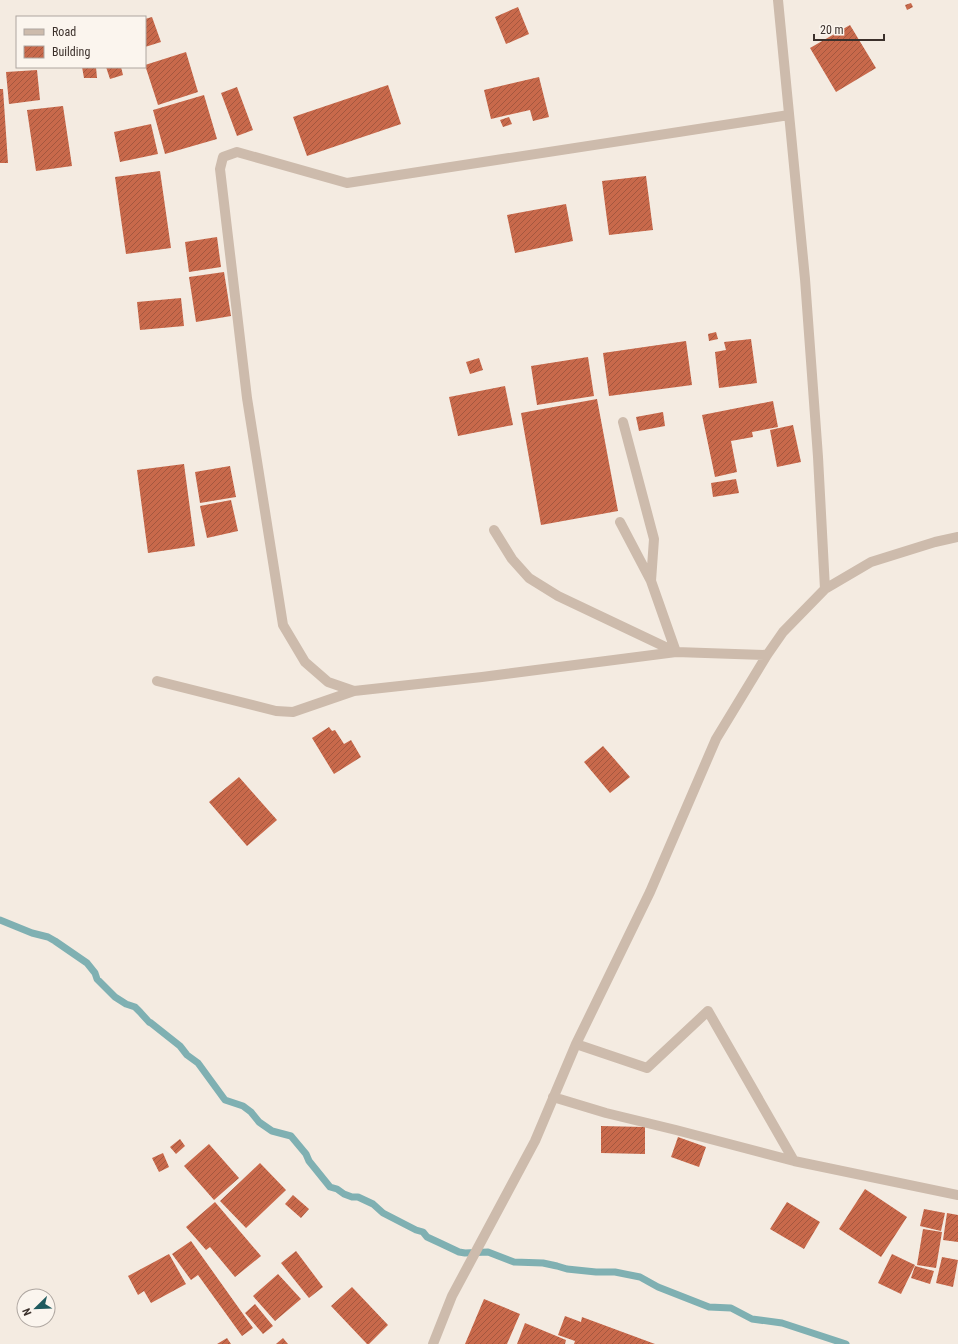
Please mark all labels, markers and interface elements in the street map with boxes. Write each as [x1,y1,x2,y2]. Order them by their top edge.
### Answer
legend [16,16,146,68]
scale bar [814,16,884,42]
text: 20 m [820,23,844,37]
text: Road [52,25,76,39]
text: Building [52,45,90,59]
north arrow [16,1288,56,1328]
text: N [20,1306,35,1317]

